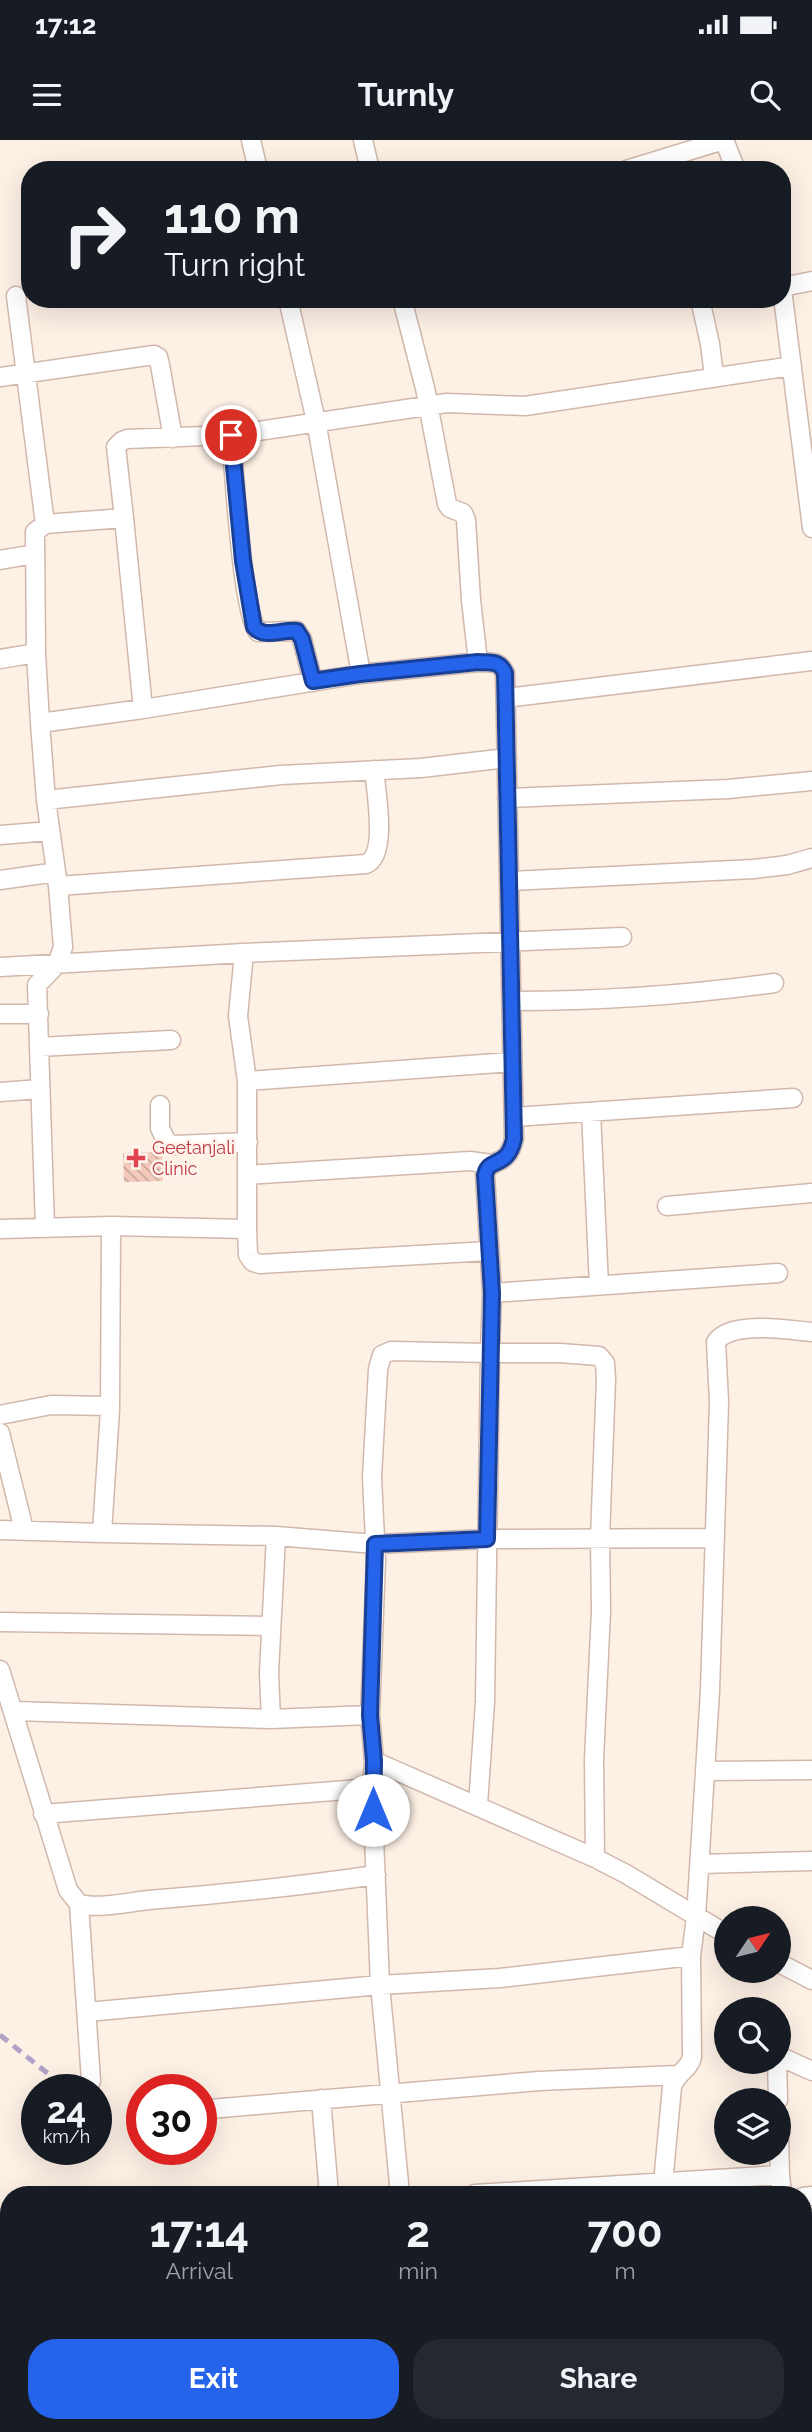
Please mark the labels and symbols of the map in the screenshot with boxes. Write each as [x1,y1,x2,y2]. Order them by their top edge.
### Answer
pin [201,405,261,465]
place label: Geetanjali Clinic [152,1137,235,1179]
marker: Geetanjali Clinic [126,1148,146,1168]
position arrow [336,1773,410,1847]
north arrow [714,1906,791,1983]
speed limit sign: 30 [126,2074,217,2165]

